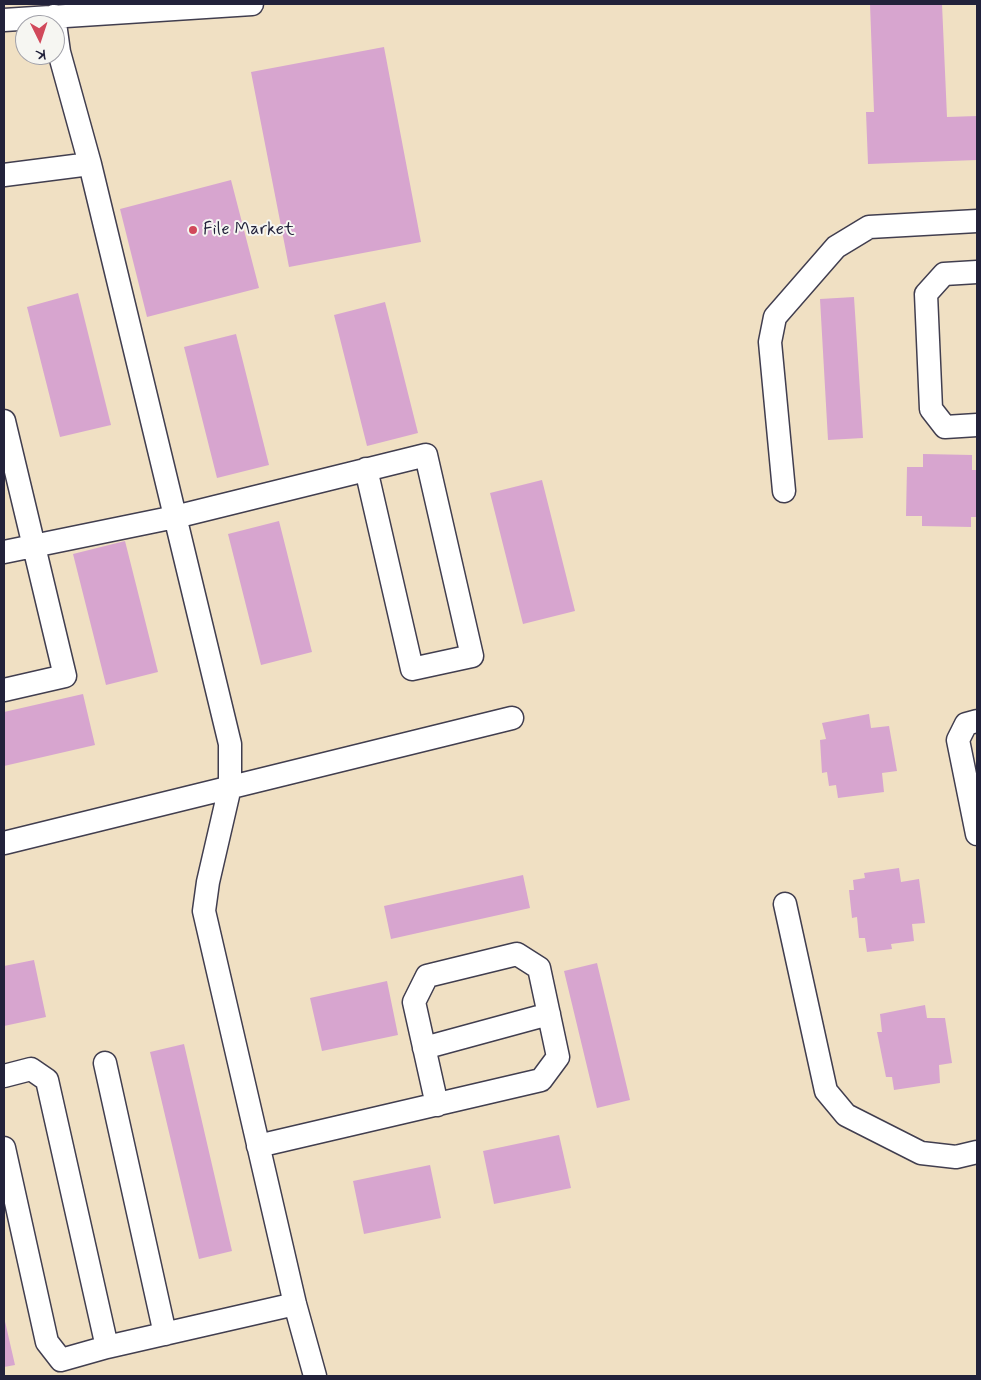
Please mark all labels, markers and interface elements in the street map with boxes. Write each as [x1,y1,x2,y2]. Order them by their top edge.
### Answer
north arrow [15,15,65,65]
text: K [35,45,47,63]
place label: File Market [203,219,295,241]
marker: File Market [187,224,199,236]

